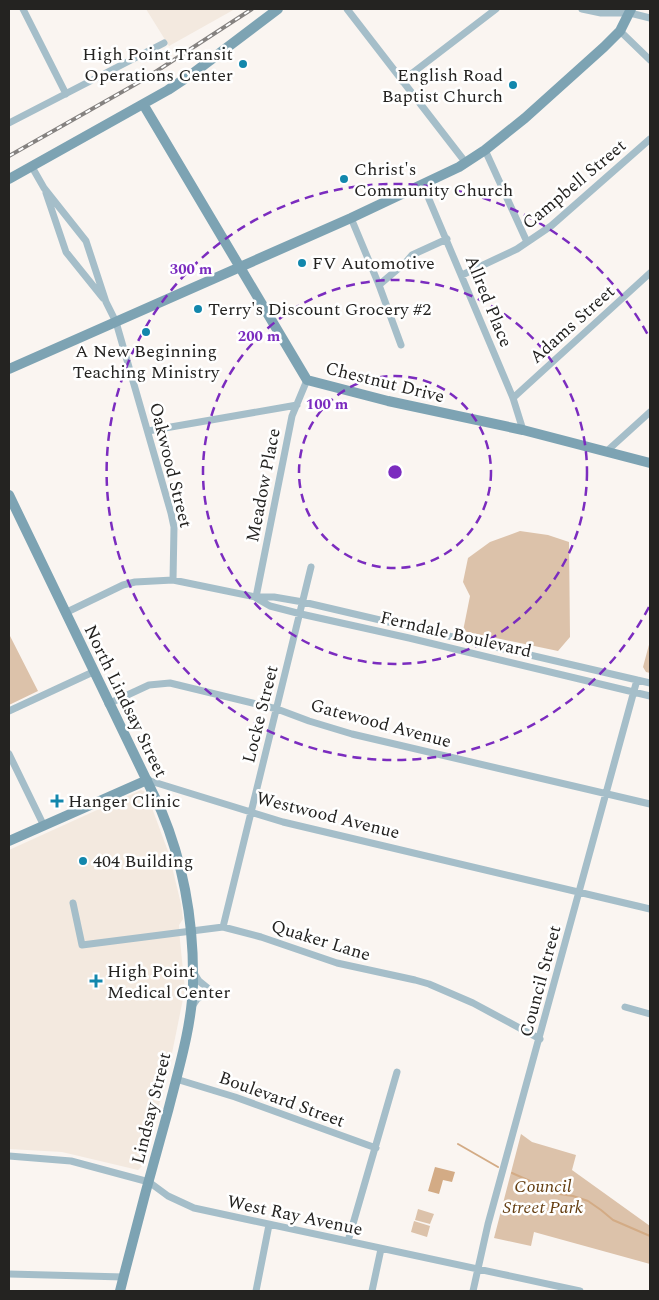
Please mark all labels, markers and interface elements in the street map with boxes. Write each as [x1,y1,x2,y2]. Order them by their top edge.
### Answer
place label: High Point Transit Operations Center [82,41,233,89]
marker: High Point Transit Operations Center [237,58,249,70]
place label: English Road Baptist Church [382,62,503,110]
marker: English Road Baptist Church [507,79,519,91]
street label: Campbell Street [516,133,632,236]
place label: Christ's Community Church [354,156,513,204]
marker: Christ's Community Church [338,173,350,185]
place label: FV Automotive [312,250,435,277]
street label: Allred Place [458,251,519,351]
marker: FV Automotive [296,257,308,269]
text: 300 m [170,258,213,281]
street label: Adams Street [524,279,621,370]
place label: Terry's Discount Grocery #2 [208,296,431,323]
marker: Terry's Discount Grocery #2 [192,303,204,315]
text: 200 m [238,325,281,348]
marker: A New Beginning Teaching Ministry [140,326,152,338]
place label: A New Beginning Teaching Ministry [72,338,221,386]
street label: Chestnut Drive [322,355,447,410]
text: 100 m [306,393,349,416]
street label: Oakwood Street [142,400,199,531]
street label: Meadow Place [239,426,288,544]
centre of rings [386,463,404,481]
street label: Ferndale Boulevard [378,604,534,665]
street label: North Lindsay Street [77,620,174,782]
street label: Locke Street [235,662,286,766]
street label: Gatewood Avenue [307,692,454,755]
street label: Westwood Avenue [253,785,403,846]
place label: Hanger Clinic [68,788,180,815]
marker: Hanger Clinic [50,794,64,808]
place label: 404 Building [93,848,193,875]
marker: 404 Building [77,855,89,867]
street label: Quaker Lane [268,913,374,968]
street label: Council Street [513,922,568,1040]
place label: High Point Medical Center [107,958,230,1006]
marker: High Point Medical Center [89,974,103,988]
street label: Lindsay Street [125,1049,178,1167]
street label: Boulevard Street [215,1064,349,1135]
park label: Council Street Park [503,1173,584,1221]
street label: West Ray Avenue [225,1188,365,1243]

